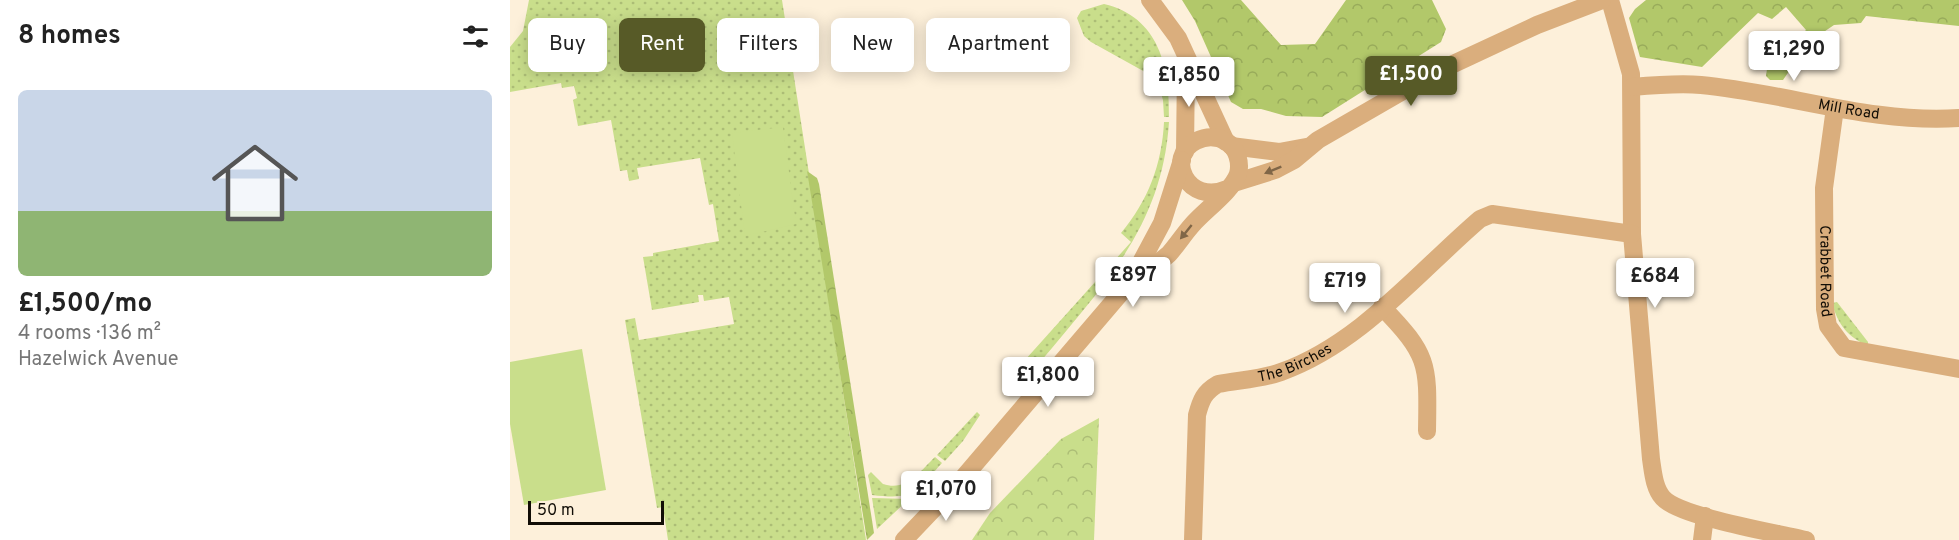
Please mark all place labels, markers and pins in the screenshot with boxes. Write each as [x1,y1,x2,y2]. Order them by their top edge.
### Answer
pin: £1,290 [1745,31,1843,82]
pin: £1,500 [1362,56,1460,107]
pin: £1,850 [1140,57,1238,108]
pin: £897 [1097,257,1169,308]
pin: £684 [1619,258,1691,309]
pin: £719 [1309,263,1381,314]
pin: £1,800 [999,357,1097,408]
pin: £1,070 [897,471,995,522]

